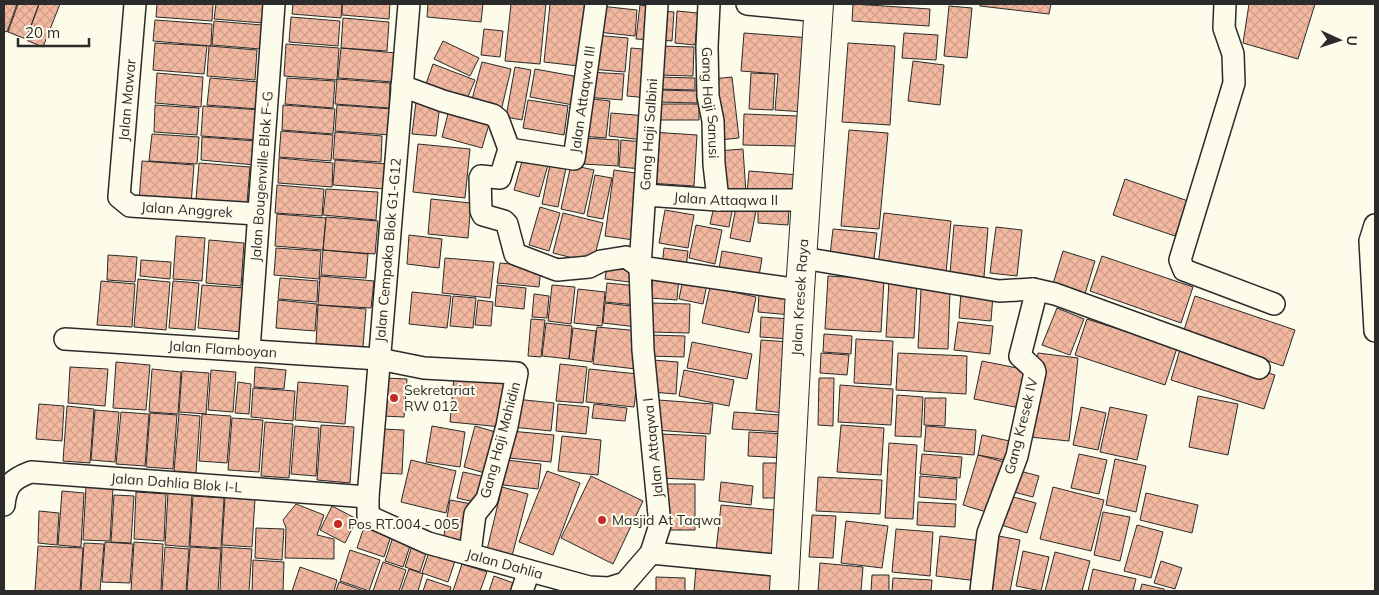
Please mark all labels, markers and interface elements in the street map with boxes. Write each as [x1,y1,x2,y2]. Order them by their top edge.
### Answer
scale bar [18,15,89,47]
north arrow [1314,15,1364,65]
text: 20 m [25,23,60,42]
text: U [1343,35,1361,46]
street label: Jalan Attaqwa III [566,45,599,154]
street label: Gang Haji Sanusi [698,47,723,159]
street label: Jalan Mawar [114,57,140,142]
street label: Gang Haji Salbini [636,78,661,191]
street label: Jalan Bougenville Blok F-G [246,91,277,262]
street label: Jalan Cempaka Blok G1-G12 [371,157,405,343]
street label: Jalan Attaqwa II [673,188,778,209]
street label: Jalan Anggrek [141,198,234,221]
street label: Jalan Kresek Raya [788,238,812,356]
street label: Jalan Flamboyan [168,337,278,361]
street label: Gang Kresek IV [1000,375,1042,476]
street label: Gang Haji Mahidin [476,380,524,500]
place label: Sekretariat RW 012 [404,381,475,415]
marker: Sekretariat RW 012 [388,392,400,404]
street label: Jalan Attaqwa I [639,397,667,499]
street label: Jalan Dahlia Blok I-L [110,469,243,497]
place label: Masjid At Taqwa [612,511,721,529]
marker: Masjid At Taqwa [596,514,608,526]
place label: Pos RT.004 - 005 [348,515,459,533]
marker: Pos RT.004 - 005 [332,518,344,530]
street label: Jalan Dahlia [464,545,545,583]

